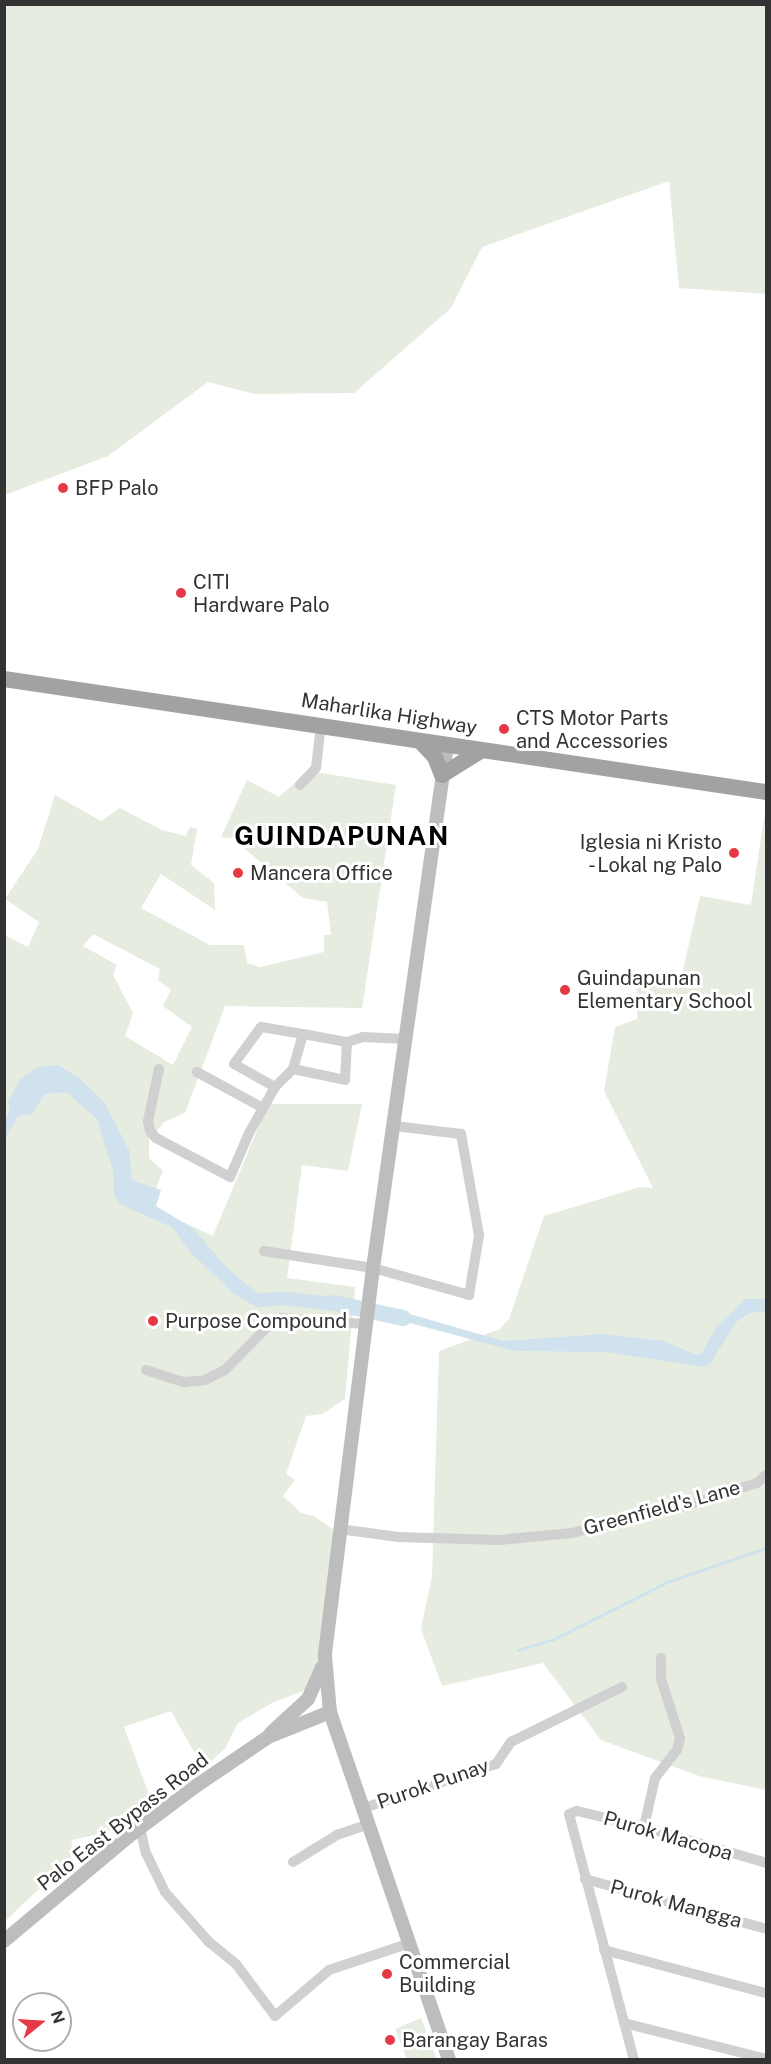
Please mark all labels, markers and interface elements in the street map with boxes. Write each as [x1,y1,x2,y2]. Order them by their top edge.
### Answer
place label: BFP Palo [75,476,158,500]
marker: BFP Palo [56,481,70,495]
place label: CITI Hardware Palo [193,570,330,617]
marker: CITI Hardware Palo [174,586,188,600]
street label: Maharlika Highway [299,688,479,740]
place label: CTS Motor Parts and Accessories [516,706,668,753]
marker: CTS Motor Parts and Accessories [497,722,511,736]
district label: GUINDAPUNAN [234,820,450,852]
place label: Iglesia ni Kristo - Lokal ng Palo [580,830,722,877]
marker: Iglesia ni Kristo - Lokal ng Palo [727,846,741,860]
place label: Mancera Office [250,861,393,885]
marker: Mancera Office [231,866,245,880]
place label: Guindapunan Elementary School [577,966,753,1013]
marker: Guindapunan Elementary School [558,983,572,997]
place label: Purpose Compound [165,1309,347,1333]
marker: Purpose Compound [146,1314,160,1328]
street label: Greenfield's Lane [581,1476,743,1540]
street label: Palo East Bypass Road [33,1748,213,1896]
street label: Purok Punay [374,1754,492,1814]
street label: Purok Macopa [601,1806,735,1866]
street label: Purok Mangga [608,1875,744,1933]
place label: Commercial Building [399,1950,510,1997]
marker: Commercial Building [380,1967,394,1981]
north arrow [12,1992,72,2052]
text: N [47,2008,69,2026]
place label: Barangay Baras [402,2028,548,2052]
marker: Barangay Baras [383,2033,397,2047]

